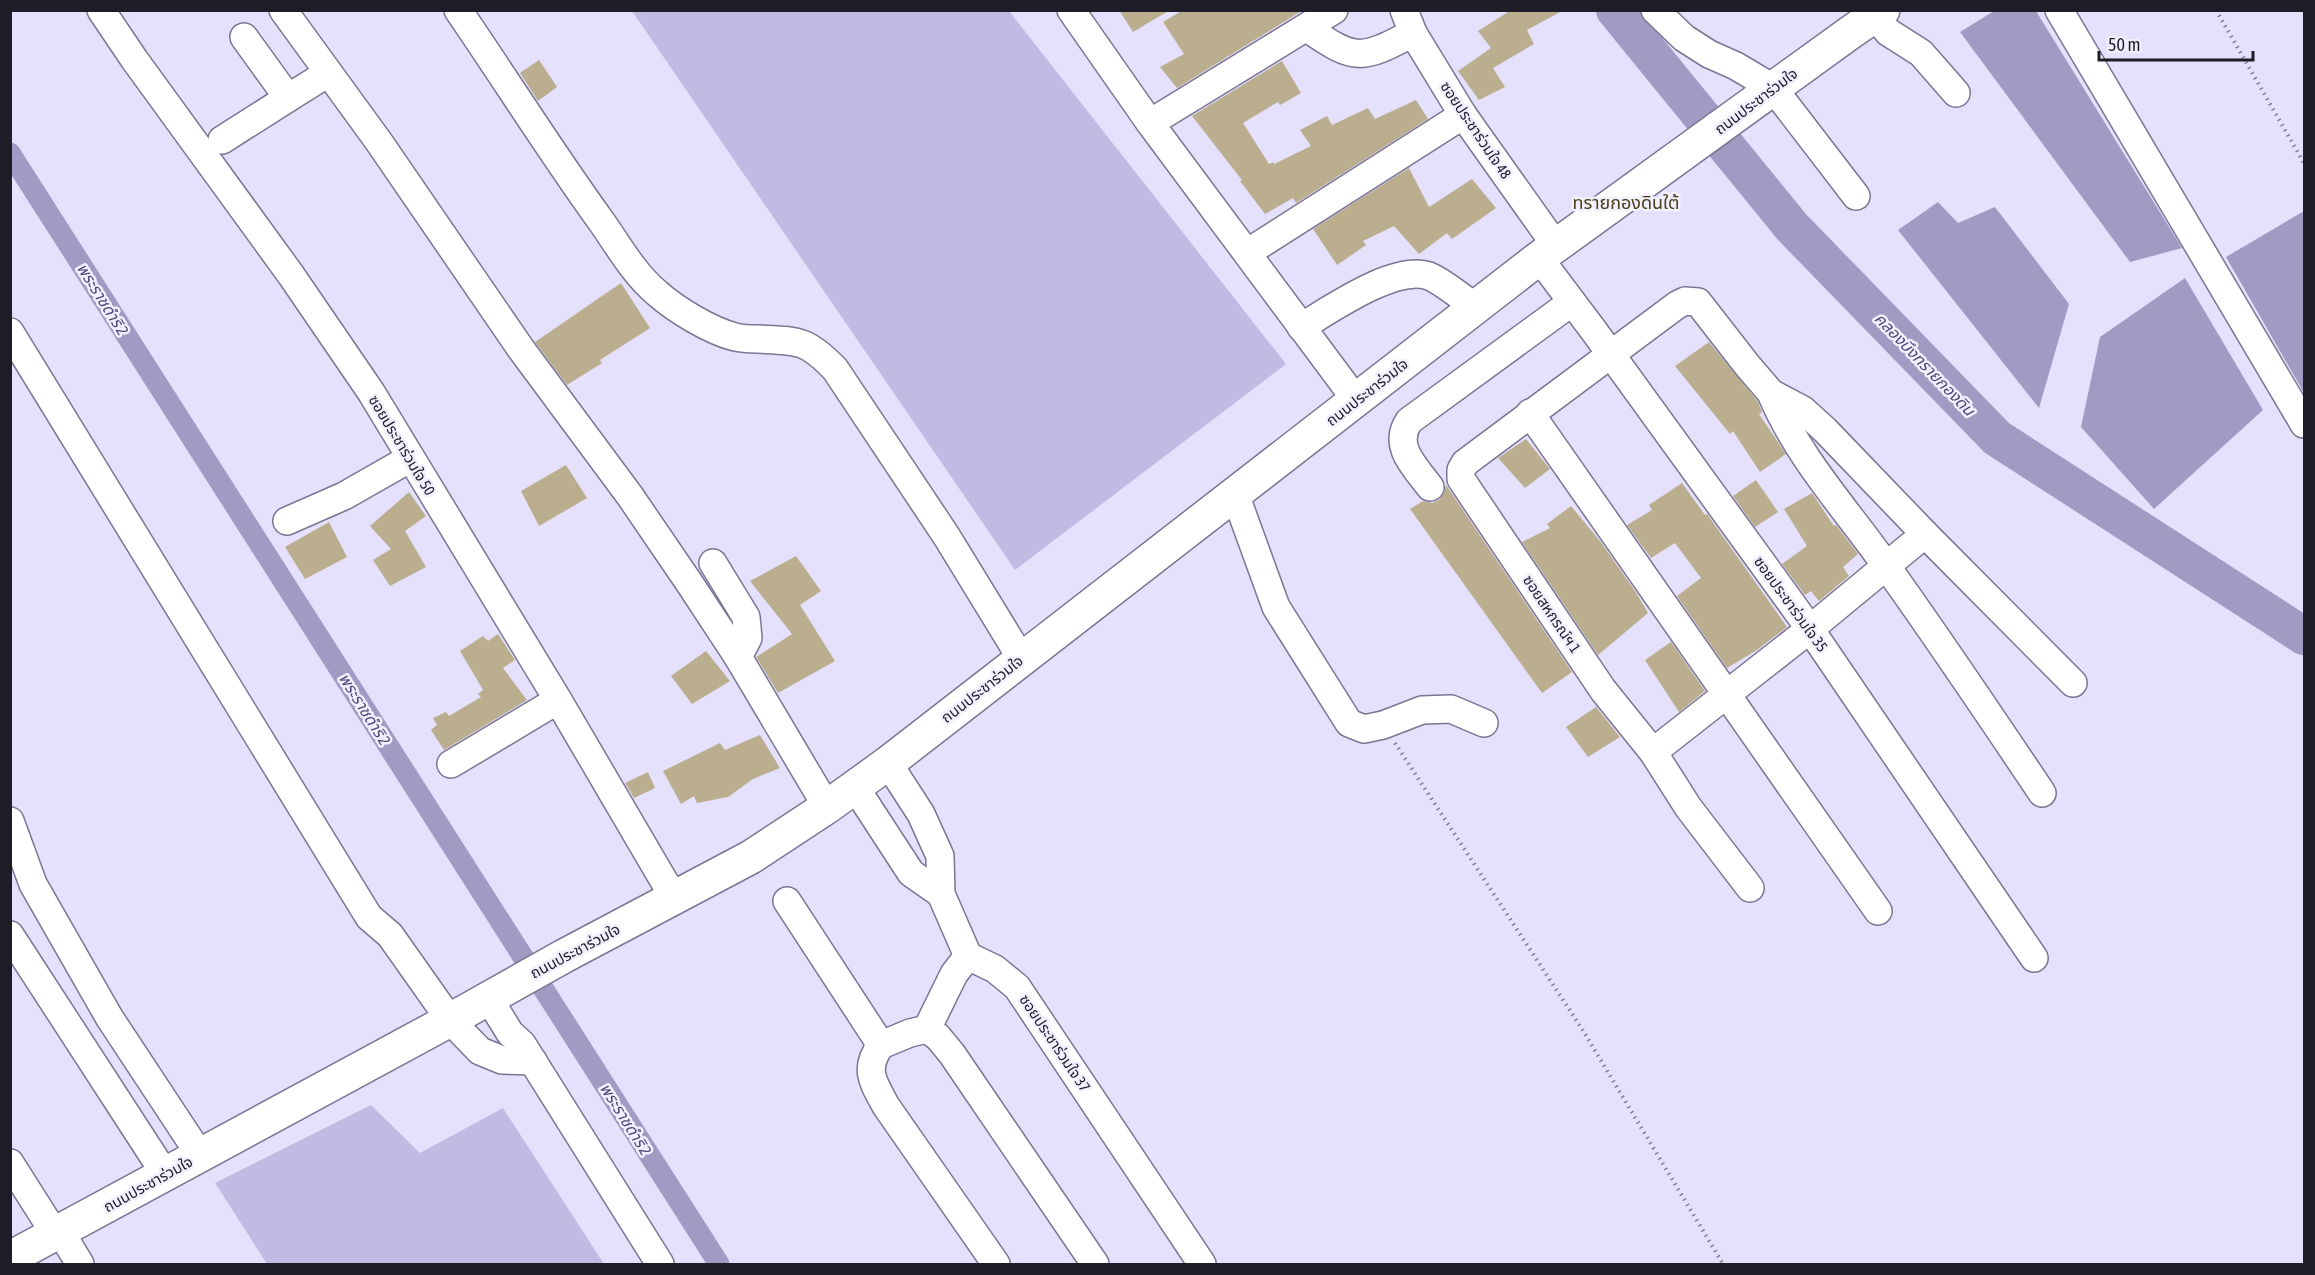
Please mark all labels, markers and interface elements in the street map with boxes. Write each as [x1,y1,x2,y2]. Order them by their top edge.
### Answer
scale bar [2099,24,2254,62]
text: 50 m [2108,34,2140,55]
street label: ถนนประชาร่วมใจ [1711,64,1801,138]
street label: ซอยประชาร่วมใจ 48 [1437,78,1515,182]
district label: ทรายกองดินใต้ [1572,192,1680,213]
water label: พระราชดำริ 2 [74,260,132,339]
water label: คลองบึงทรายกองดิน [1871,309,1979,420]
street label: ถนนประชาร่วมใจ [1323,355,1411,429]
street label: ซอยประชาร่วมใจ 50 [365,392,439,498]
street label: ซอยประชาร่วมใจ 35 [1751,553,1831,655]
street label: ซอยสหกรณ์ฯ 1 [1520,572,1584,656]
street label: ถนนประชาร่วมใจ [938,652,1026,726]
water label: พระราชดำริ 2 [336,670,394,749]
street label: ถนนประชาร่วมใจ [527,920,623,982]
street label: ซอยประชาร่วมใจ 37 [1016,991,1094,1095]
water label: พระราชดำริ 2 [597,1080,655,1159]
street label: ถนนประชาร่วมใจ [101,1153,195,1215]

